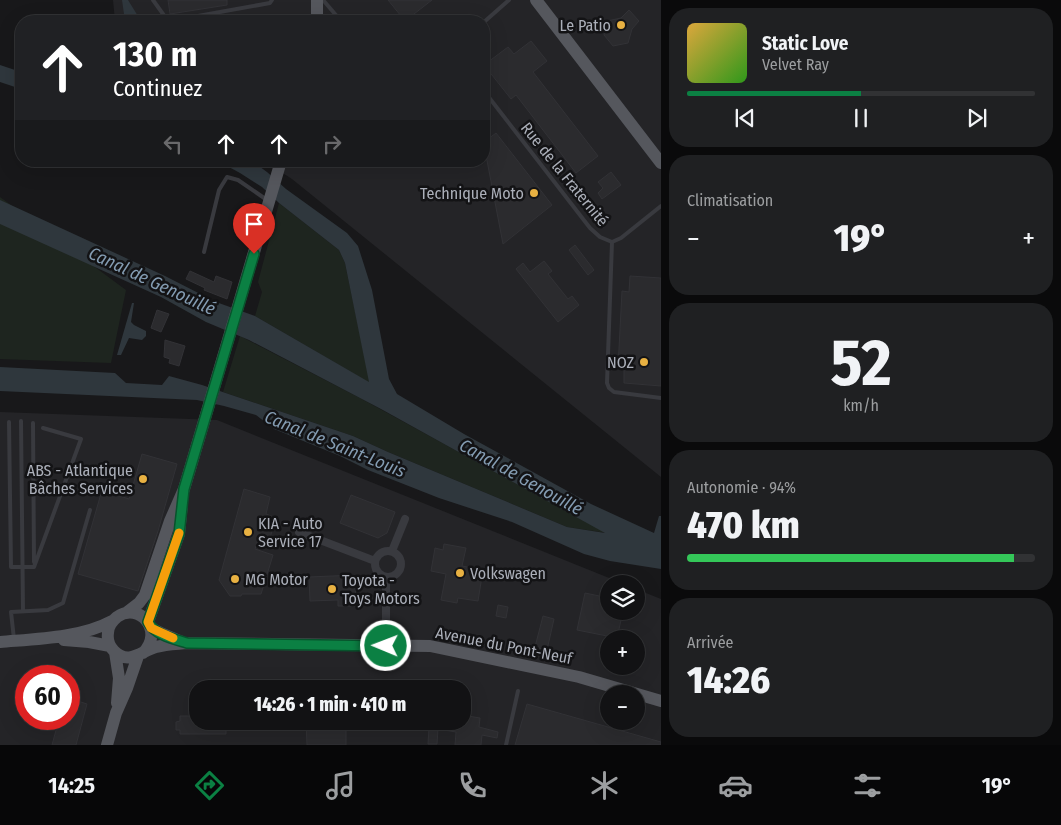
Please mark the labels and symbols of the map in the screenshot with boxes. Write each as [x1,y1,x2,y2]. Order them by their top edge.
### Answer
place label: Le Patio [560,16,611,35]
marker: Le Patio [615,19,627,31]
street label: Rue de la Fraternité [517,119,612,230]
place label: Technique Moto [420,184,524,203]
marker: Technique Moto [528,187,540,199]
pin [233,203,275,254]
water label: Canal de Genouillé [85,242,219,320]
place label: NOZ [607,353,634,372]
marker: NOZ [638,356,650,368]
water label: Canal de Saint-Louis [261,406,409,482]
water label: Canal de Genouillé [456,434,587,520]
place label: ABS - Atlantique Bâches Services [27,461,133,498]
marker: ABS - Atlantique Bâches Services [137,473,149,485]
place label: KIA - Auto Service 17 [258,514,323,551]
marker: KIA - Auto Service 17 [242,526,254,538]
place label: Volkswagen [470,564,546,583]
marker: Volkswagen [454,567,466,579]
place label: MG Motor [245,570,308,589]
place label: Toyota - Toys Motors [342,571,420,608]
marker: MG Motor [229,573,241,585]
marker: Toyota - Toys Motors [326,583,338,595]
position arrow [359,619,411,671]
street label: Avenue du Pont-Neuf [434,623,575,668]
speed limit sign: 60 [15,665,80,730]

